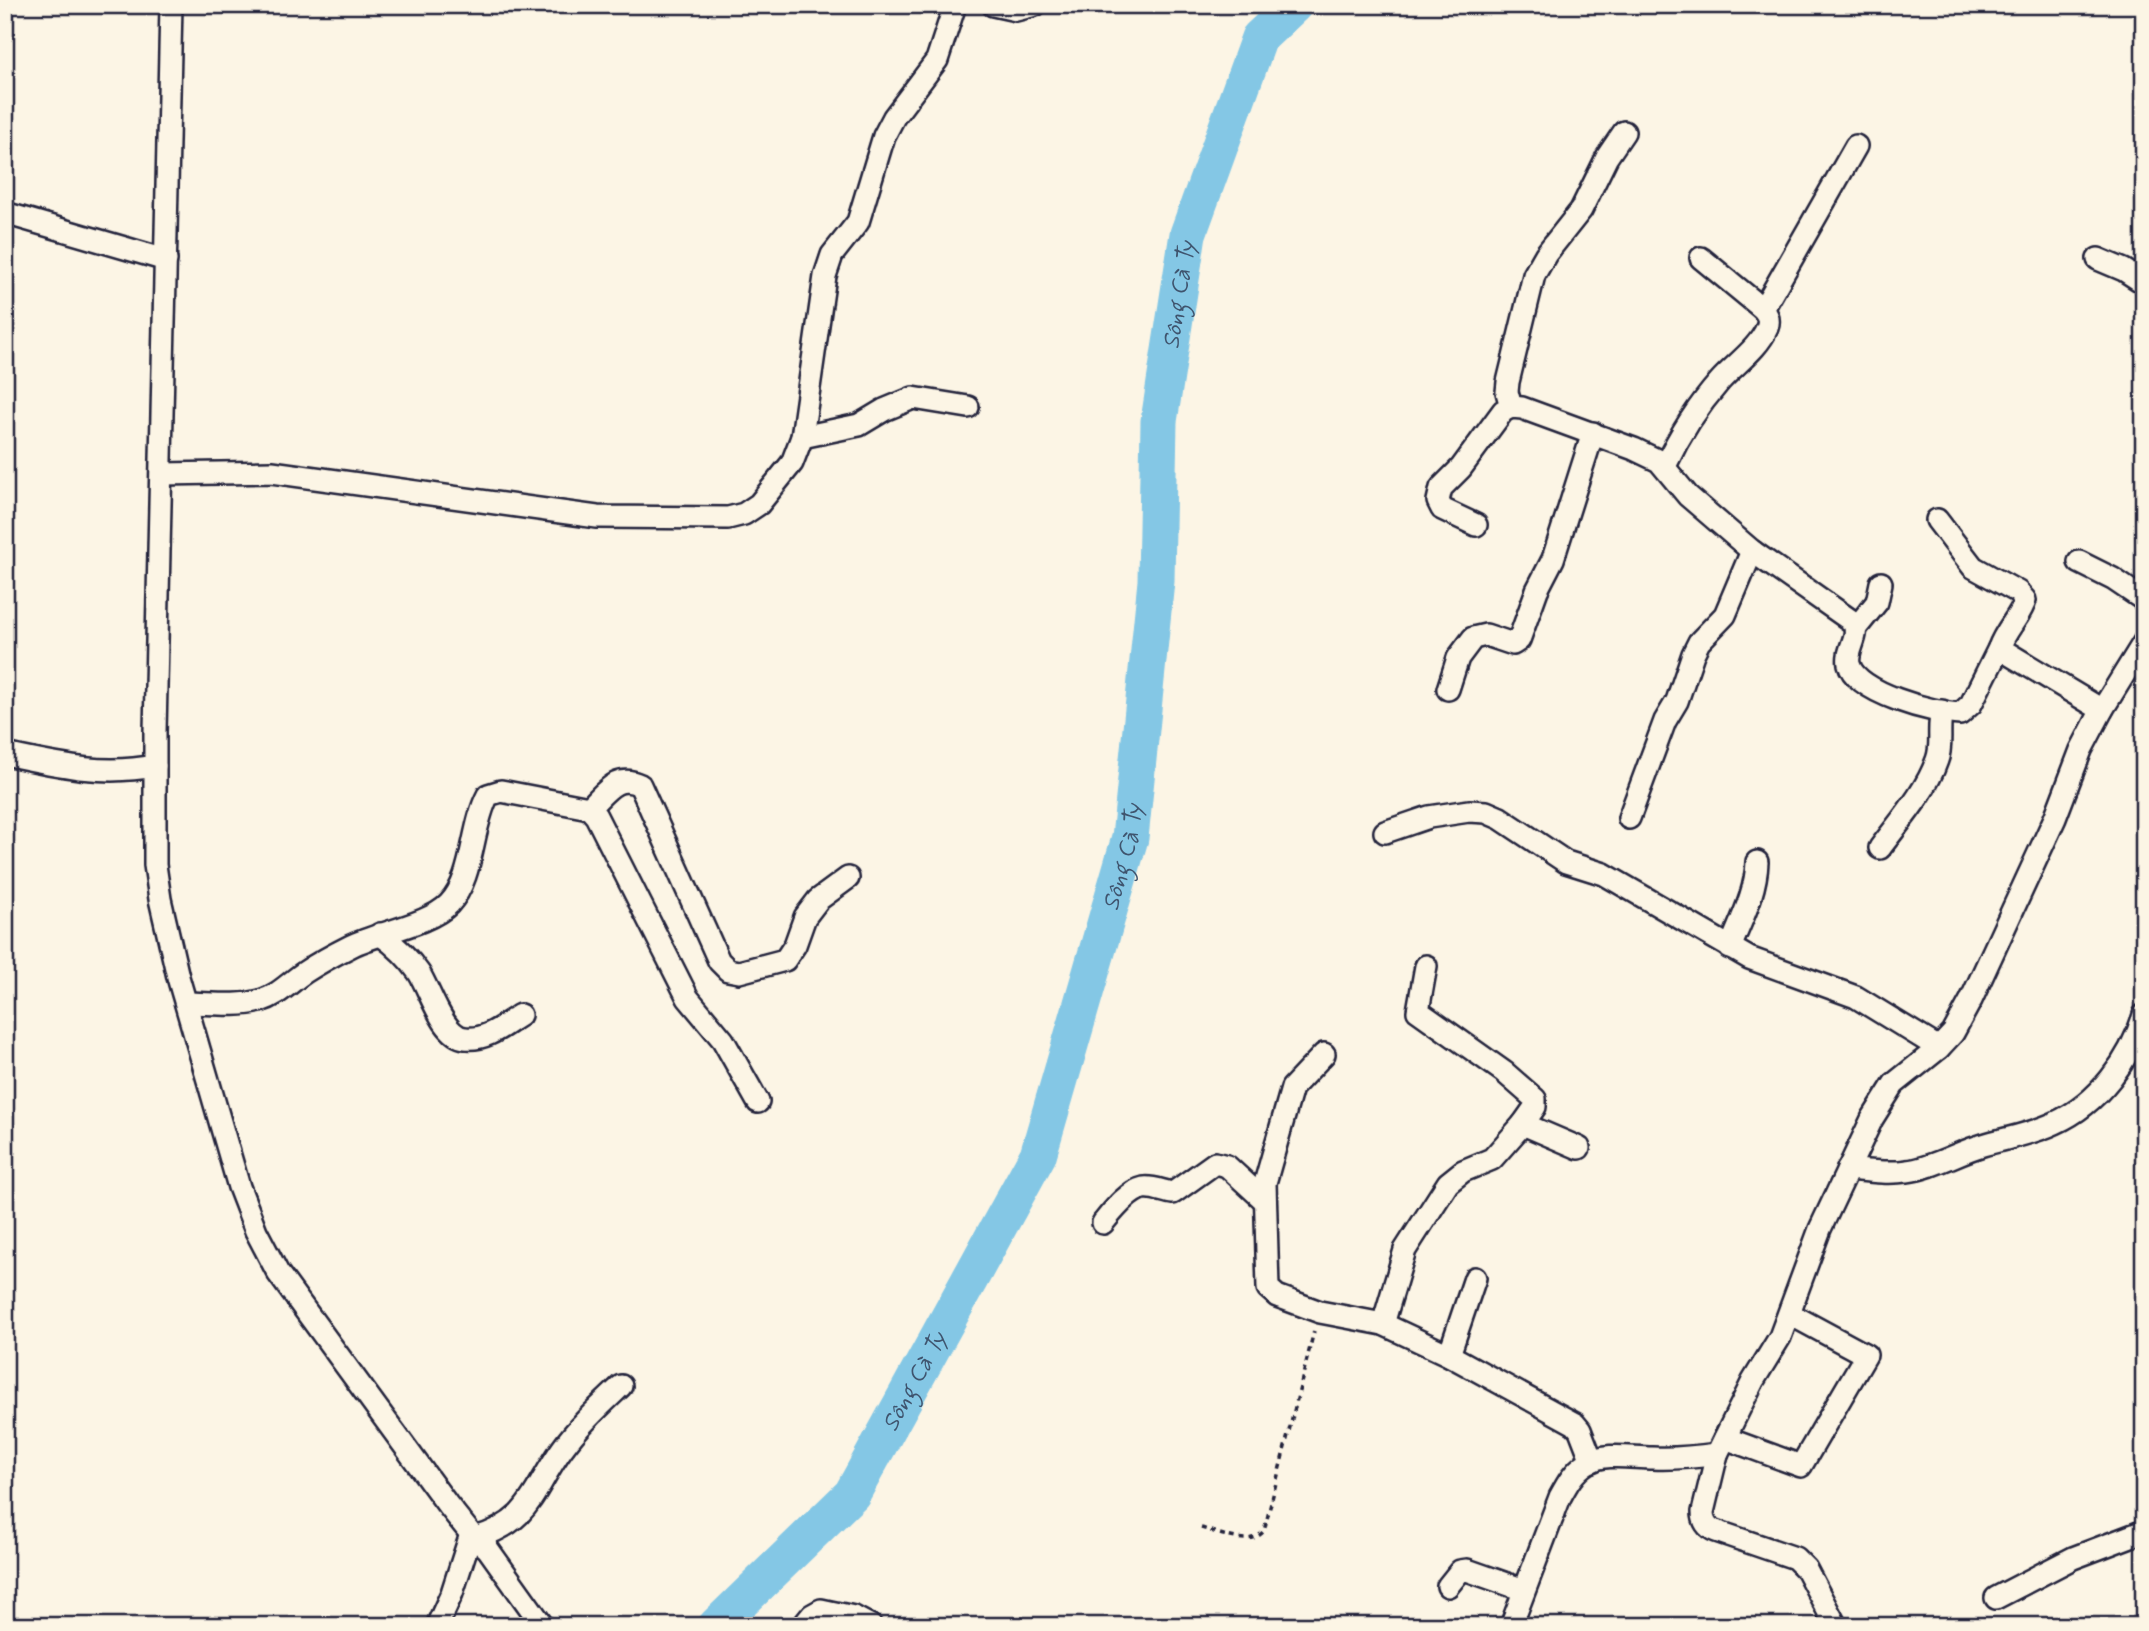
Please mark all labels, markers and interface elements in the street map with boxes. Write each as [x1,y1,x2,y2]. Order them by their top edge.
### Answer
water label: Sông Cà Ty [1156,238,1204,351]
water label: Sông Cà Ty [1096,801,1150,914]
water label: Sông Cà Ty [875,1326,956,1437]

